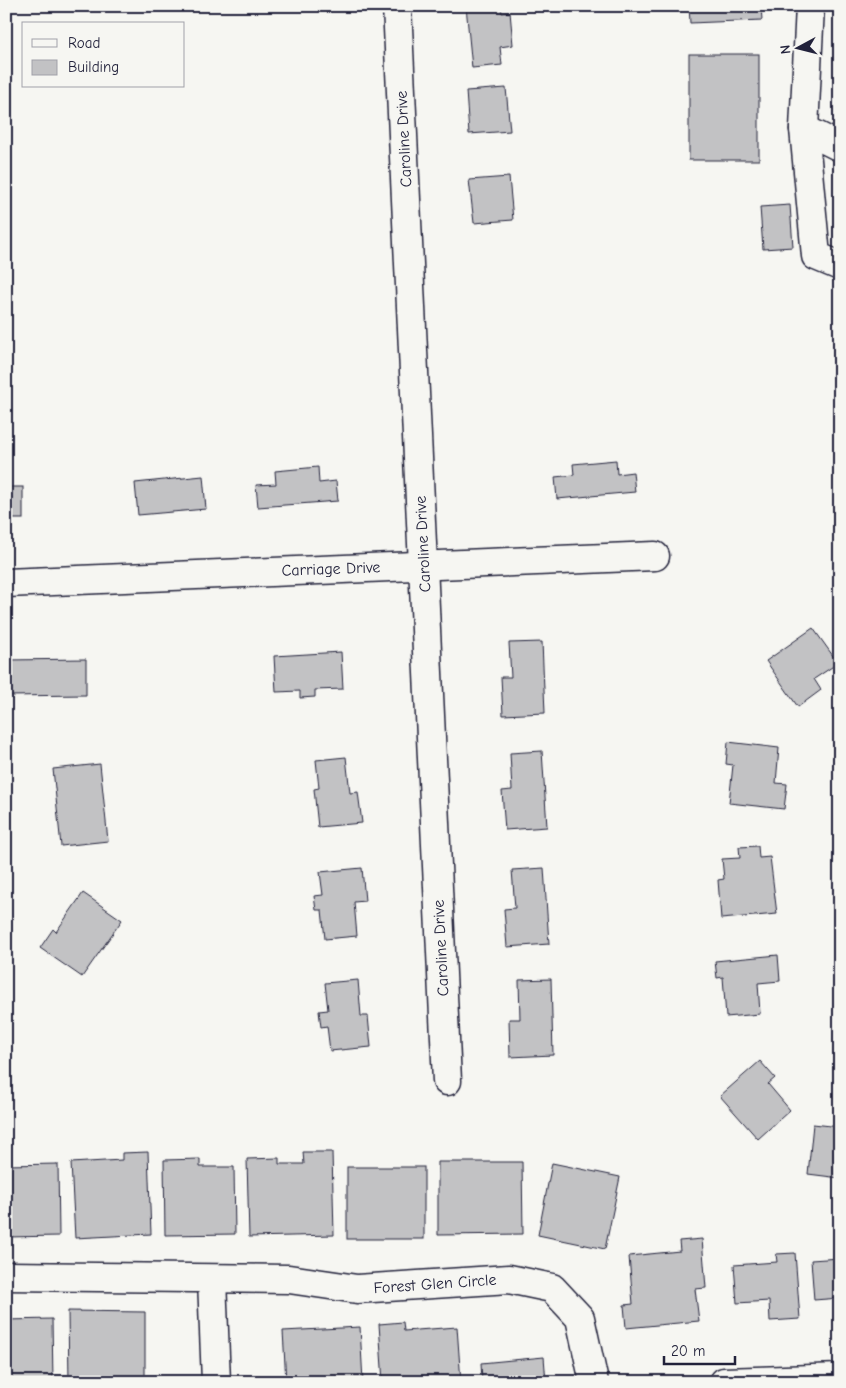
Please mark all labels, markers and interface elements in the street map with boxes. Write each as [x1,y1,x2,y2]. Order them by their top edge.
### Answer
legend [22,22,185,88]
north arrow [774,22,824,72]
text: Road [68,34,100,52]
text: N [777,44,795,55]
text: Building [68,58,119,76]
street label: Caroline Drive [392,90,416,188]
street label: Caroline Drive [411,495,435,593]
street label: Carriage Drive [281,558,381,580]
street label: Caroline Drive [429,899,453,997]
street label: Forest Glen Circle [373,1271,497,1297]
scale bar [664,1333,735,1365]
text: 20 m [671,1342,705,1360]

